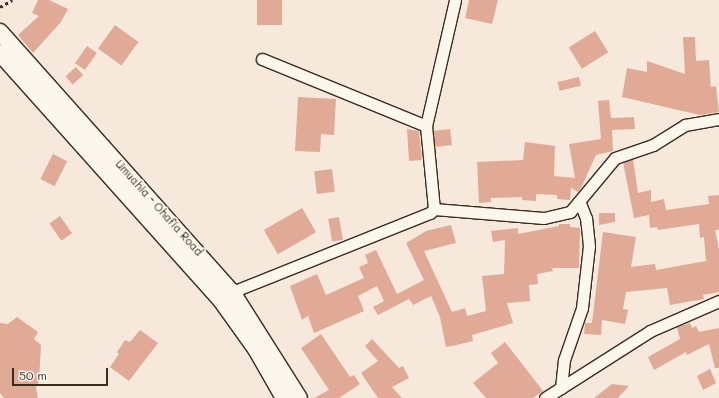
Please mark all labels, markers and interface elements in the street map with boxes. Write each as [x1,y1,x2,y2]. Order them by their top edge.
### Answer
street label: Umuahia - Ohafia Road [113,157,205,259]
scale bar [14,360,110,386]
text: 50 m [19,367,47,383]

